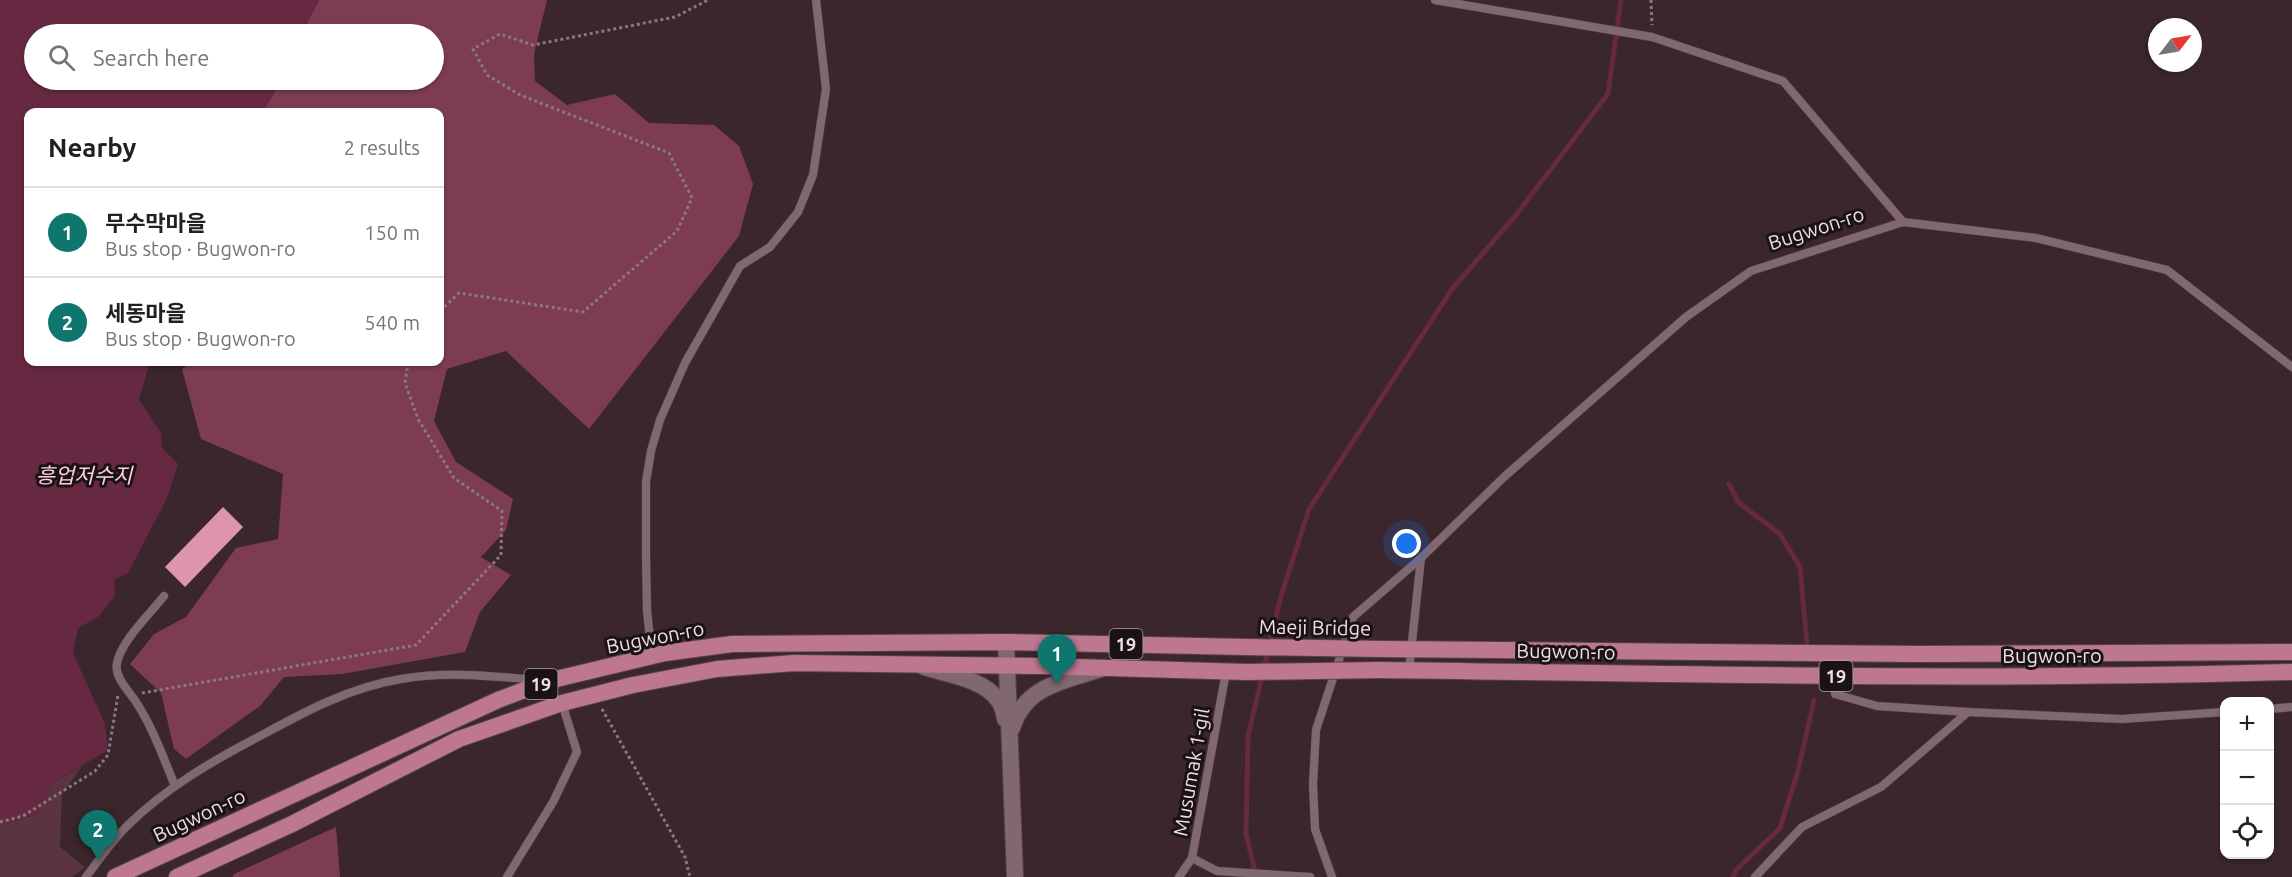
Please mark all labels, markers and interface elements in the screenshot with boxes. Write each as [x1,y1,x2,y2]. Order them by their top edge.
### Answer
north arrow [2148,18,2202,72]
search box [24,24,444,90]
icon: search [45,41,78,74]
text: Search here [93,45,209,70]
text: Nearby [48,133,136,162]
text: 2 results [344,136,420,159]
street label: Bugwon-ro [1765,202,1867,254]
text: 무수막마을 [105,210,206,235]
text: 1 [62,221,73,244]
text: 150 m [364,221,420,244]
text: Bus stop · Bugwon-ro [105,237,296,260]
text: 세동마을 [105,300,186,325]
text: 2 [62,311,73,334]
text: 540 m [364,311,420,334]
text: Bus stop · Bugwon-ro [105,327,296,350]
water label: 흥업저수지 [36,463,134,487]
your location [1392,529,1421,558]
street label: Maeji Bridge [1259,615,1371,639]
street label: Bugwon-ro [604,616,706,658]
road number: 19 [1110,629,1142,659]
pin: 1 [1038,634,1076,684]
street label: Bugwon-ro [1516,639,1616,663]
street label: Bugwon-ro [2002,644,2102,667]
road number: 19 [1820,661,1852,691]
road number: 19 [524,669,558,699]
map controls [2220,697,2274,859]
button: + [2220,697,2274,751]
street label: Musumak 1-gil [1168,706,1214,838]
button: − [2220,751,2274,805]
street label: Bugwon-ro [149,784,249,846]
button: locate [2220,805,2274,859]
pin: 2 [78,810,118,860]

